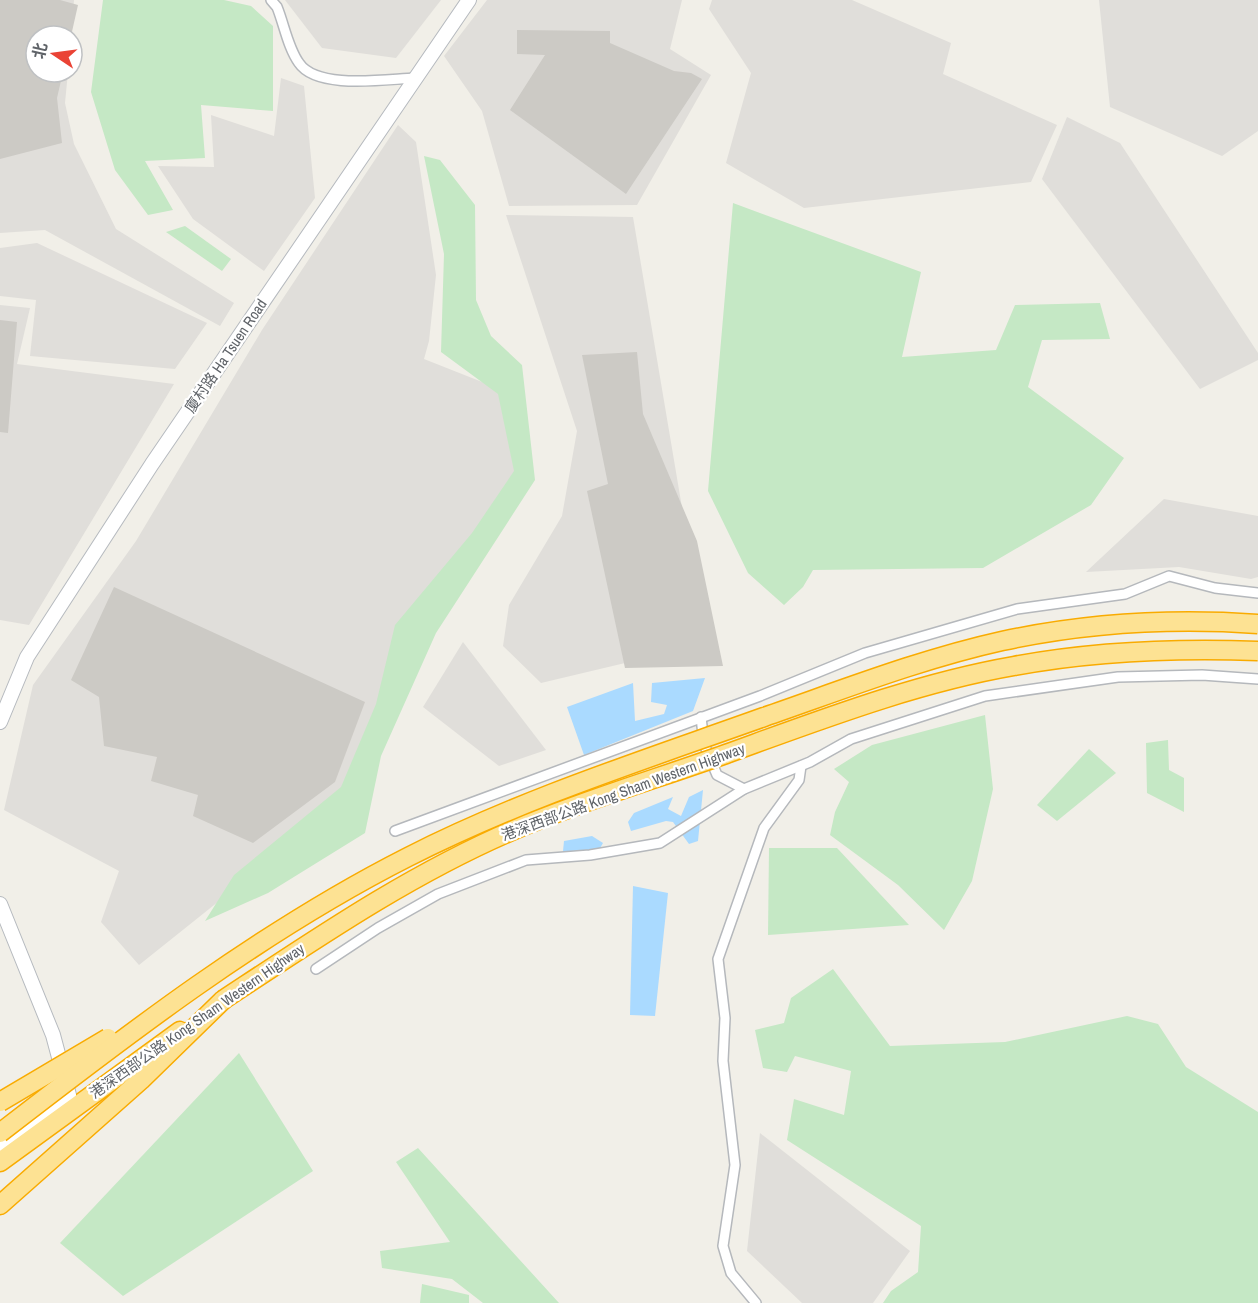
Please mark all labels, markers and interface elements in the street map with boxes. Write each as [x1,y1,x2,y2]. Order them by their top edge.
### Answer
north arrow [24,24,84,84]
text: 北 [27,40,52,61]
street label: 廈村路 Ha Tsuen Road [180,295,272,417]
street label: 港深西部公路 Kong Sham Western Highway [498,737,748,846]
street label: 港深西部公路 Kong Sham Western Highway [85,938,309,1103]

